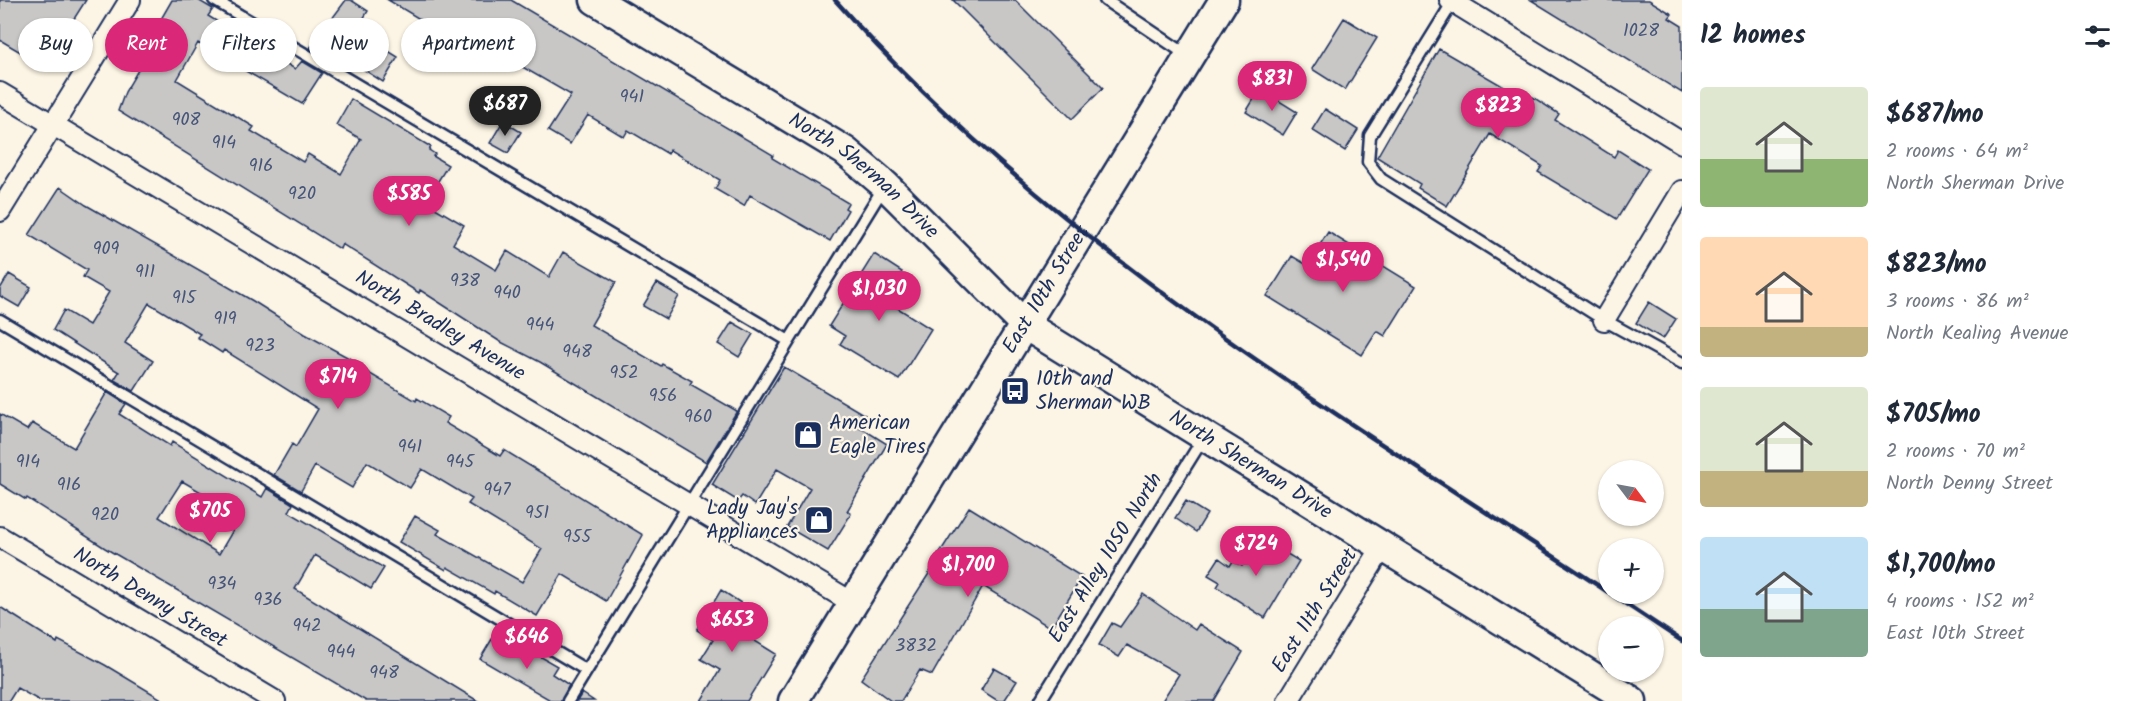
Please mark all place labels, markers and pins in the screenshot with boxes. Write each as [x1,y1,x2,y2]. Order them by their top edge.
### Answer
pin: $831 [1236,61,1308,112]
pin: $687 [469,86,541,137]
pin: $823 [1462,88,1534,139]
pin: $585 [373,176,445,227]
pin: $1,540 [1294,242,1392,293]
pin: $1,030 [830,271,928,322]
pin: $714 [302,359,374,410]
place label: 10th and Sherman WB [1036,363,1151,420]
bus stop icon: 10th and Sherman WB [999,375,1031,407]
place label: American Eagle Tires [829,407,926,464]
shop icon: American Eagle Tires [792,419,824,451]
place label: Lady Jay's Appliances [706,492,798,549]
pin: $705 [174,493,246,544]
shop icon: Lady Jay's Appliances [803,504,835,536]
pin: $724 [1220,526,1292,577]
pin: $1,700 [919,547,1017,598]
pin: $653 [696,602,768,653]
pin: $646 [491,619,563,670]

